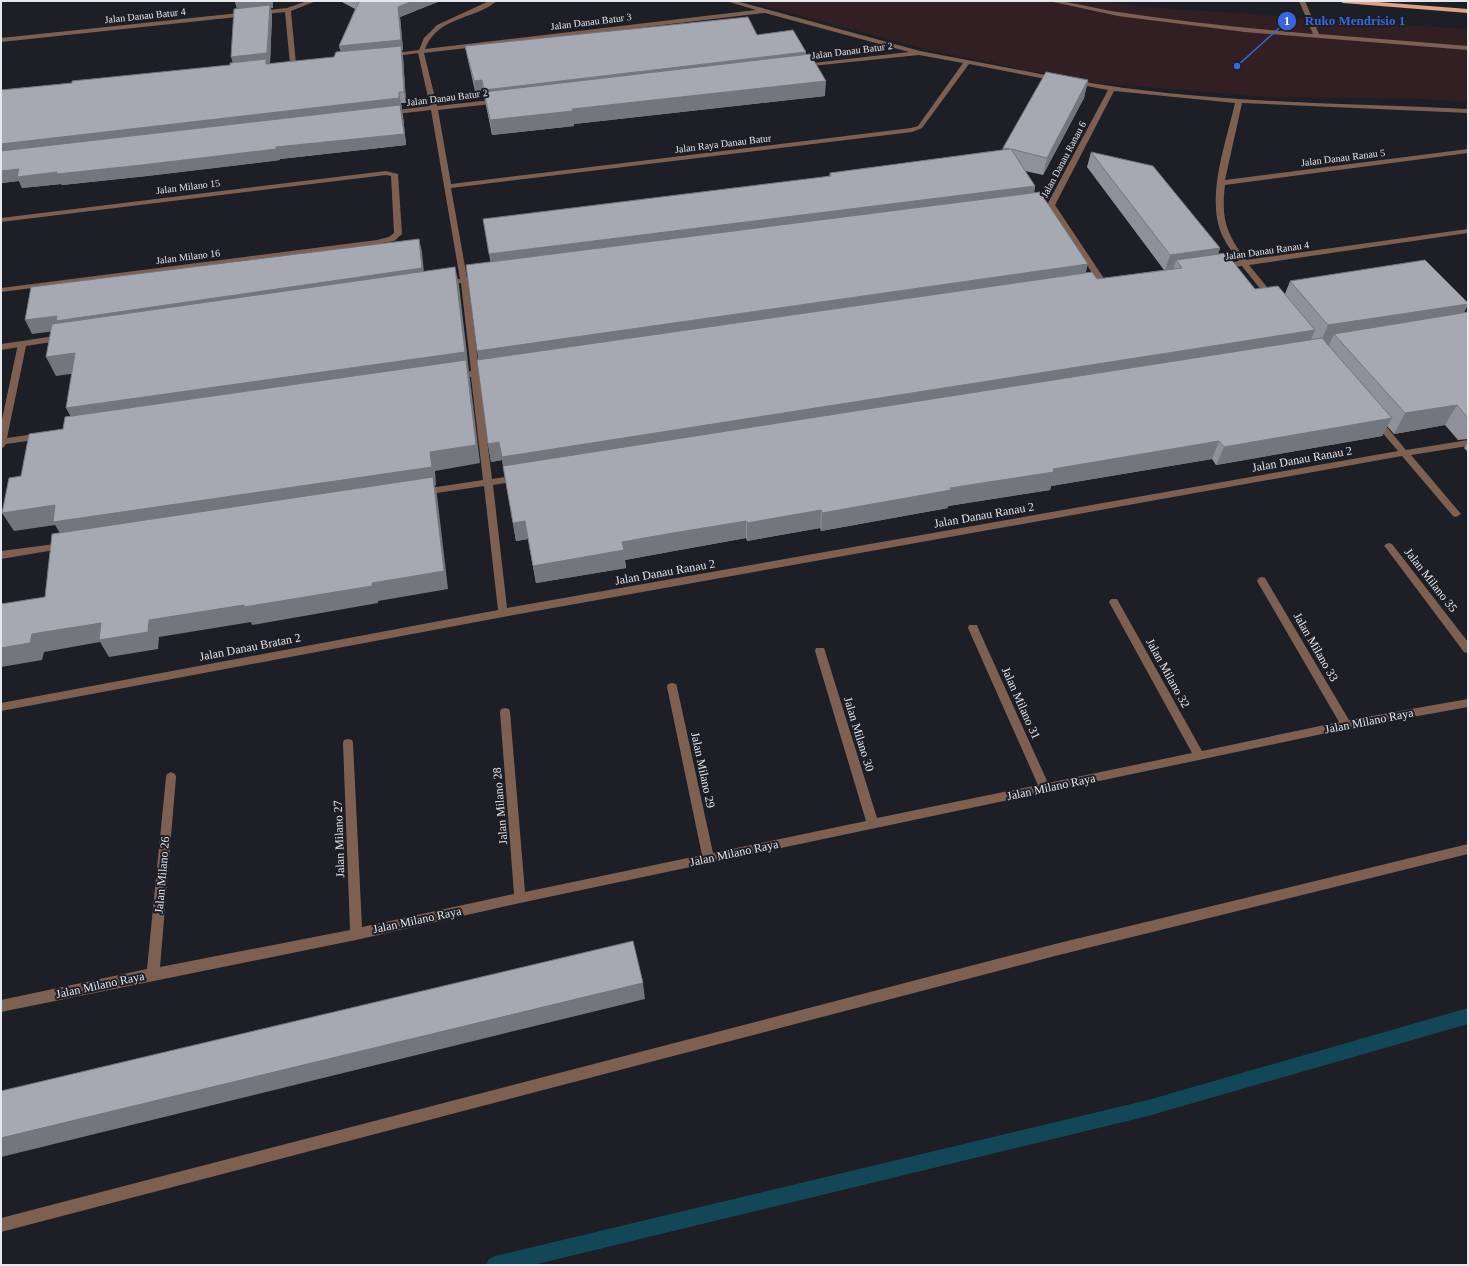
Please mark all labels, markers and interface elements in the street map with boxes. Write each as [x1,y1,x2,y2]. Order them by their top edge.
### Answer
street label: Jalan Danau Batur 4 [104,6,186,25]
callout: Ruko Mendrisio 1 [1277,8,1414,33]
street label: Jalan Danau Batur 3 [550,11,632,32]
text: Ruko Mendrisio 1 [1305,13,1405,28]
text: 1 [1284,14,1290,28]
street label: Jalan Danau Batur 2 [811,40,893,61]
street label: Jalan Danau Batur 2 [406,87,488,108]
street label: Jalan Danau Ranau 6 [1039,119,1088,199]
street label: Jalan Raya Danau Batur [674,132,772,155]
street label: Jalan Danau Ranau 5 [1300,147,1386,168]
street label: Jalan Milano 15 [155,177,221,196]
street label: Jalan Danau Ranau 4 [1224,239,1310,262]
street label: Jalan Milano 16 [155,247,221,266]
street label: Jalan Danau Ranau 2 [1251,443,1353,475]
street label: Jalan Danau Ranau 2 [933,499,1035,531]
street label: Jalan Milano 35 [1402,545,1460,615]
street label: Jalan Danau Ranau 2 [614,556,716,588]
street label: Jalan Milano 33 [1291,610,1341,684]
street label: Jalan Danau Bratan 2 [198,630,302,664]
street label: Jalan Milano 32 [1143,636,1193,710]
street label: Jalan Milano 31 [999,665,1043,741]
street label: Jalan Milano 30 [841,695,877,773]
street label: Jalan Milano Raya [1323,705,1415,736]
street label: Jalan Milano 29 [688,731,718,809]
street label: Jalan Milano 28 [490,767,510,845]
street label: Jalan Milano Raya [1006,771,1097,803]
street label: Jalan Milano 27 [331,800,347,878]
street label: Jalan Milano 26 [152,836,172,914]
street label: Jalan Milano Raya [689,837,780,869]
street label: Jalan Milano Raya [372,904,463,936]
street label: Jalan Milano Raya [55,969,146,1001]

